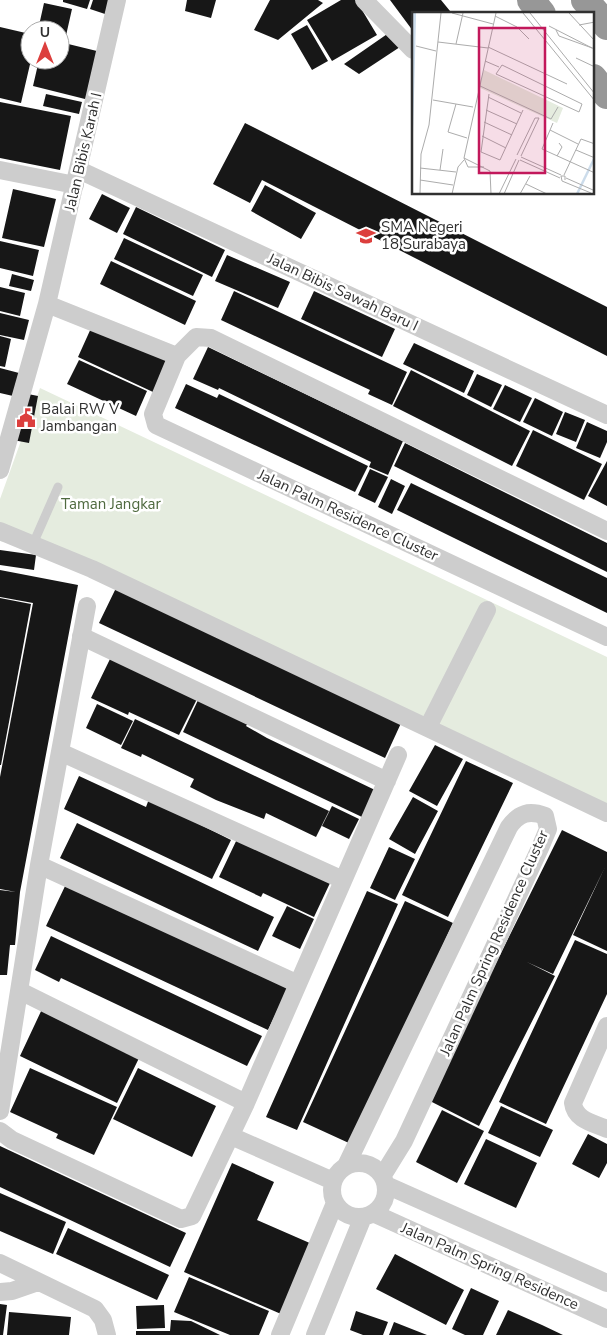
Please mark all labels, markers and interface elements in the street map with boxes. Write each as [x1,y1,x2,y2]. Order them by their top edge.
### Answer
inset map [412,12,594,195]
north arrow [20,20,70,70]
text: U [40,23,50,42]
street label: Jalan Bibis Karah I [59,91,106,214]
place label: SMA Negeri 18 Surabaya [381,217,466,254]
school or university icon: SMA Negeri 18 Surabaya [355,225,377,247]
street label: Jalan Bibis Sawah Baru I [264,248,422,336]
place label: Balai RW V Jambangan [40,399,120,436]
public building icon: Balai RW V Jambangan [15,407,37,429]
street label: Jalan Palm Residence Cluster [254,464,442,566]
park label: Taman Jangkar [61,494,162,514]
street label: Jalan Palm Spring Residence Cluster [435,827,553,1060]
street label: Jalan Palm Spring Residence [397,1217,582,1314]

